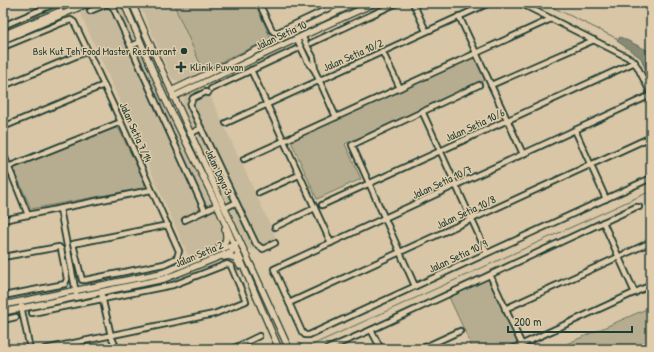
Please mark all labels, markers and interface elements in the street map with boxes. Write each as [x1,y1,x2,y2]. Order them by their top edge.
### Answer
street label: Jalan Setia 10 [253,17,309,53]
street label: Jalan Setia 10/2 [321,36,385,74]
place label: Bsk Kut Teh Food Master Restaurant [33,44,176,58]
marker: Bsk Kut Teh Food Master Restaurant [179,46,189,56]
place label: Klinik Puvvan [190,60,243,74]
marker: Klinik Puvvan [175,61,187,73]
street label: Jalan Setia 7/14 [117,100,155,164]
street label: Jalan Setia 10/6 [443,105,507,145]
street label: Jalan Daya 3 [202,147,236,197]
street label: Jalan Setia 10/7 [410,162,474,202]
street label: Jalan Setia 10/8 [434,192,498,232]
street label: Jalan Setia 10/9 [426,236,490,276]
street label: Jalan Setia 2 [173,238,225,270]
scale bar [508,308,632,334]
text: 200 m [514,313,541,330]

